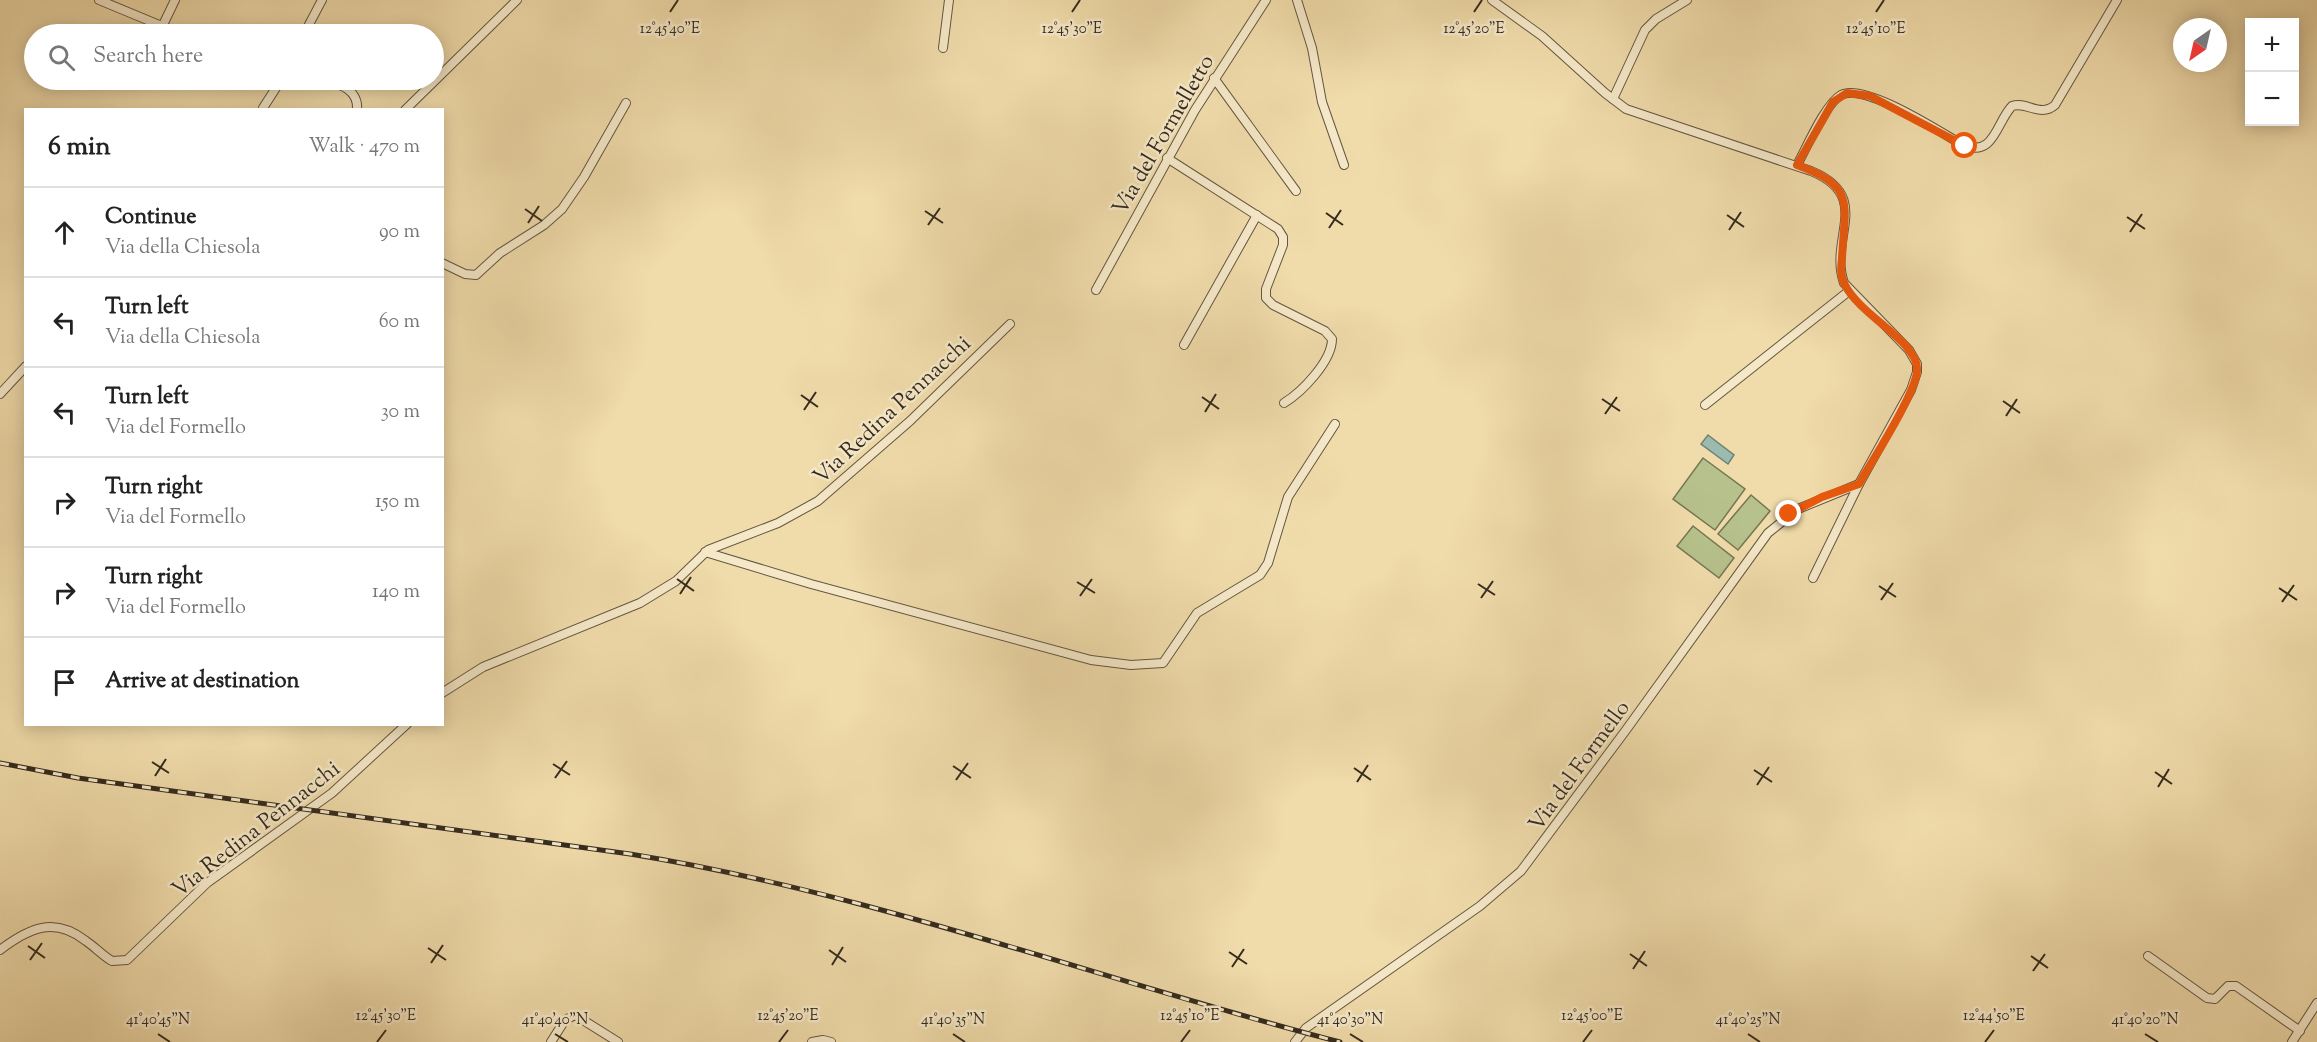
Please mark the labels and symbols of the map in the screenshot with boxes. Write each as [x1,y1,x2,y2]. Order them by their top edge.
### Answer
north arrow [2173,18,2227,72]
text: 12°45'40"E [640,19,700,40]
text: 12°45'30"E [1042,19,1102,40]
text: 12°45'20"E [1443,19,1505,40]
text: 12°45'10"E [1846,19,1906,40]
street label: Via del Formelletto [1106,49,1224,222]
route start [1951,132,1977,158]
street label: Via Redina Pennacchi [807,329,979,493]
route end [1775,500,1801,526]
street label: Via del Formello [1522,695,1639,839]
street label: Via Redina Pennacchi [166,754,348,906]
text: 12°45'30"E [356,1006,416,1027]
text: 12°45'20"E [757,1006,819,1027]
text: 12°45'10"E [1160,1006,1220,1027]
text: 12°45'00"E [1561,1006,1623,1027]
text: 12°44'50"E [1963,1006,2025,1027]
text: 41°40'45"N [126,1010,190,1031]
text: 41°40'40"N [522,1010,588,1031]
text: 41°40'35"N [921,1010,985,1031]
text: 41°40'30"N [1317,1010,1383,1031]
text: 41°40'25"N [1716,1010,1780,1031]
text: 41°40'20"N [2111,1010,2179,1031]

